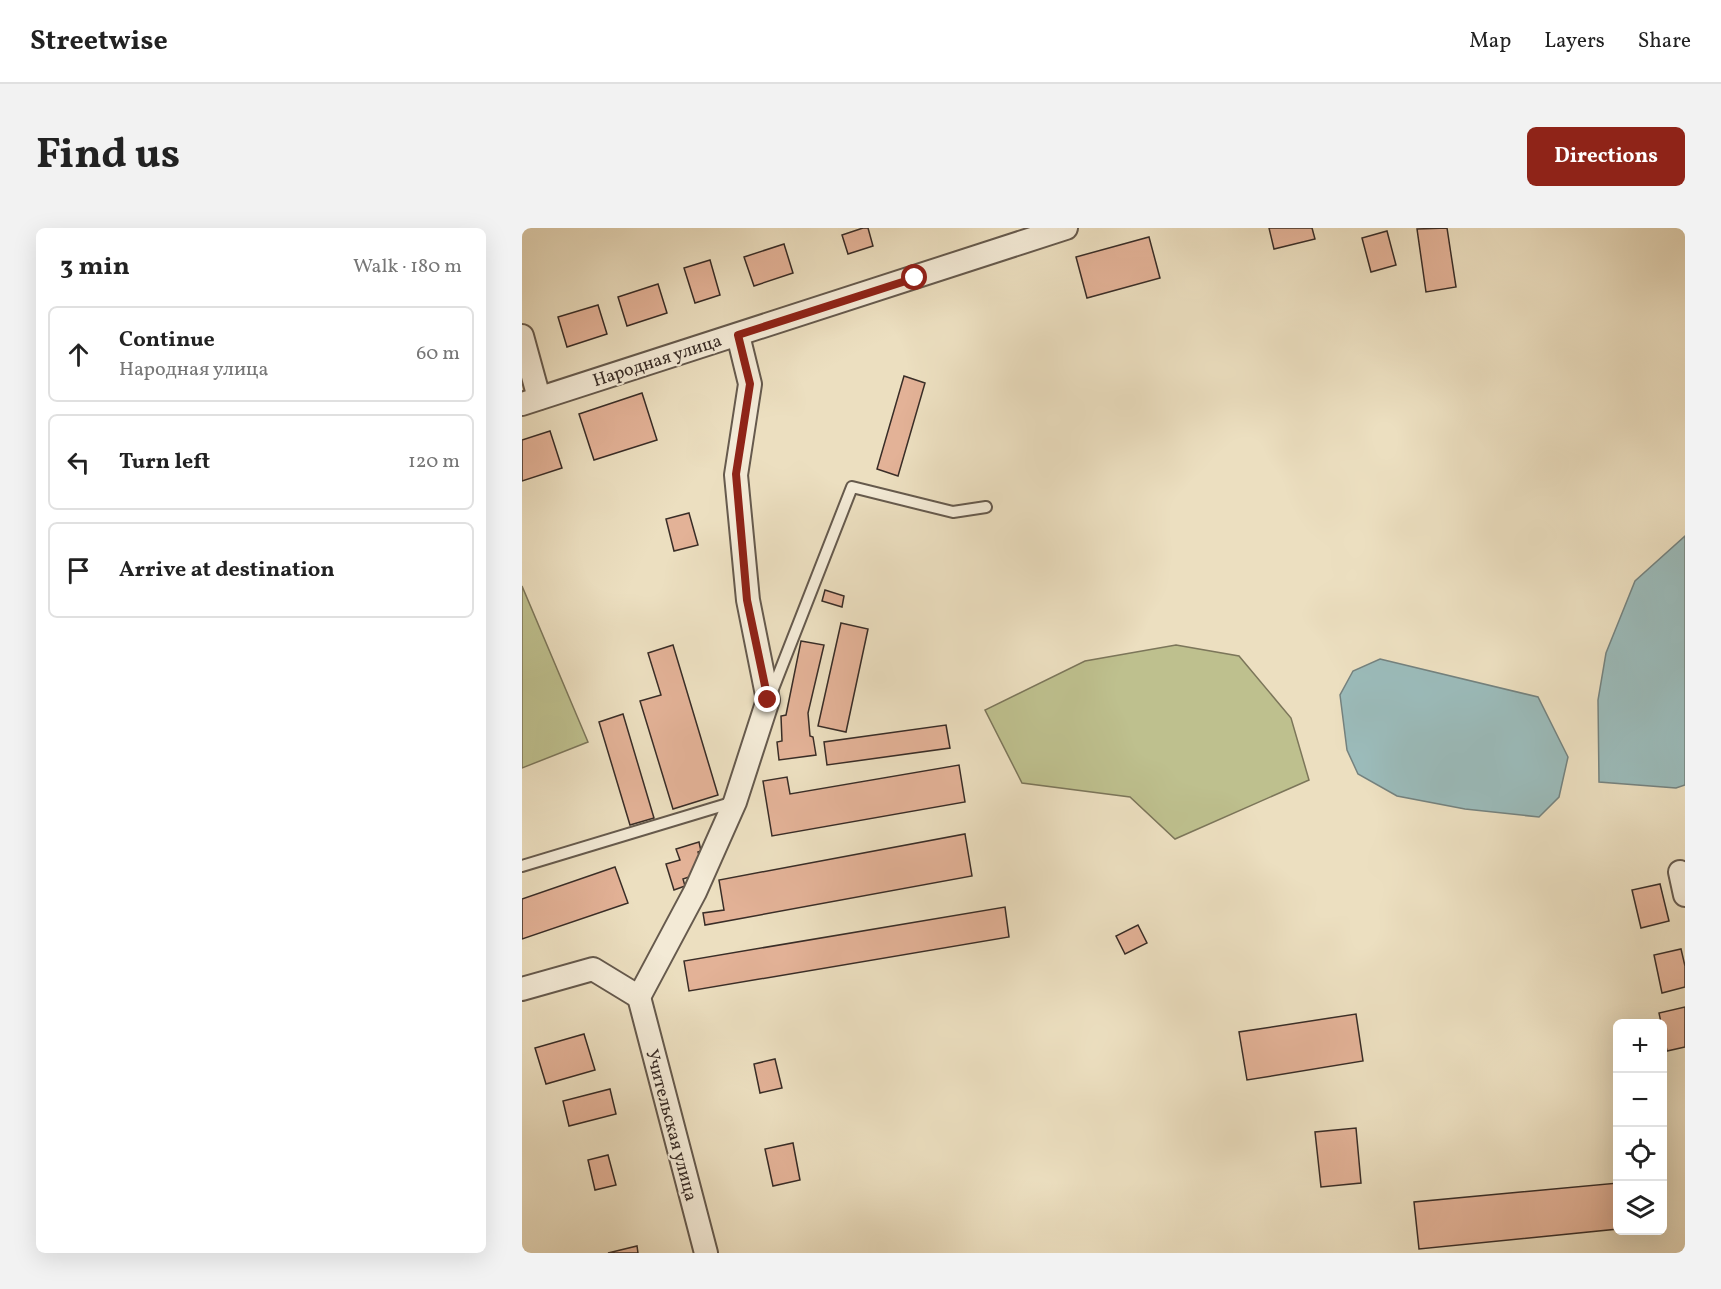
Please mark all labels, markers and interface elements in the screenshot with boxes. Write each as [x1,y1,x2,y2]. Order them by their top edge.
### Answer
text: Streetwise [30,22,168,61]
text: Map [1469,27,1511,56]
text: Layers [1544,27,1605,56]
text: Share [1638,27,1691,56]
text: Find us [36,127,180,186]
button: Directions [1527,127,1685,186]
text: 3 min [60,249,130,285]
text: Walk · 180 m [353,253,462,281]
route start [901,264,927,290]
text: Continue [119,325,215,356]
street label: Народная улица [590,329,725,394]
icon: ahead [62,338,95,371]
text: 60 m [416,340,460,368]
text: Народная улица [119,356,268,384]
icon: left [62,446,95,479]
text: Turn left [119,447,210,478]
text: 120 m [408,448,460,476]
icon: arrive [62,554,95,587]
text: Arrive at destination [119,555,335,586]
route end [754,686,780,712]
map controls [1613,1019,1667,1235]
button: + [1613,1019,1667,1073]
street label: Учительская улица [638,1047,703,1204]
button: − [1613,1073,1667,1127]
button: locate [1613,1127,1667,1181]
button: layers [1613,1181,1667,1235]

